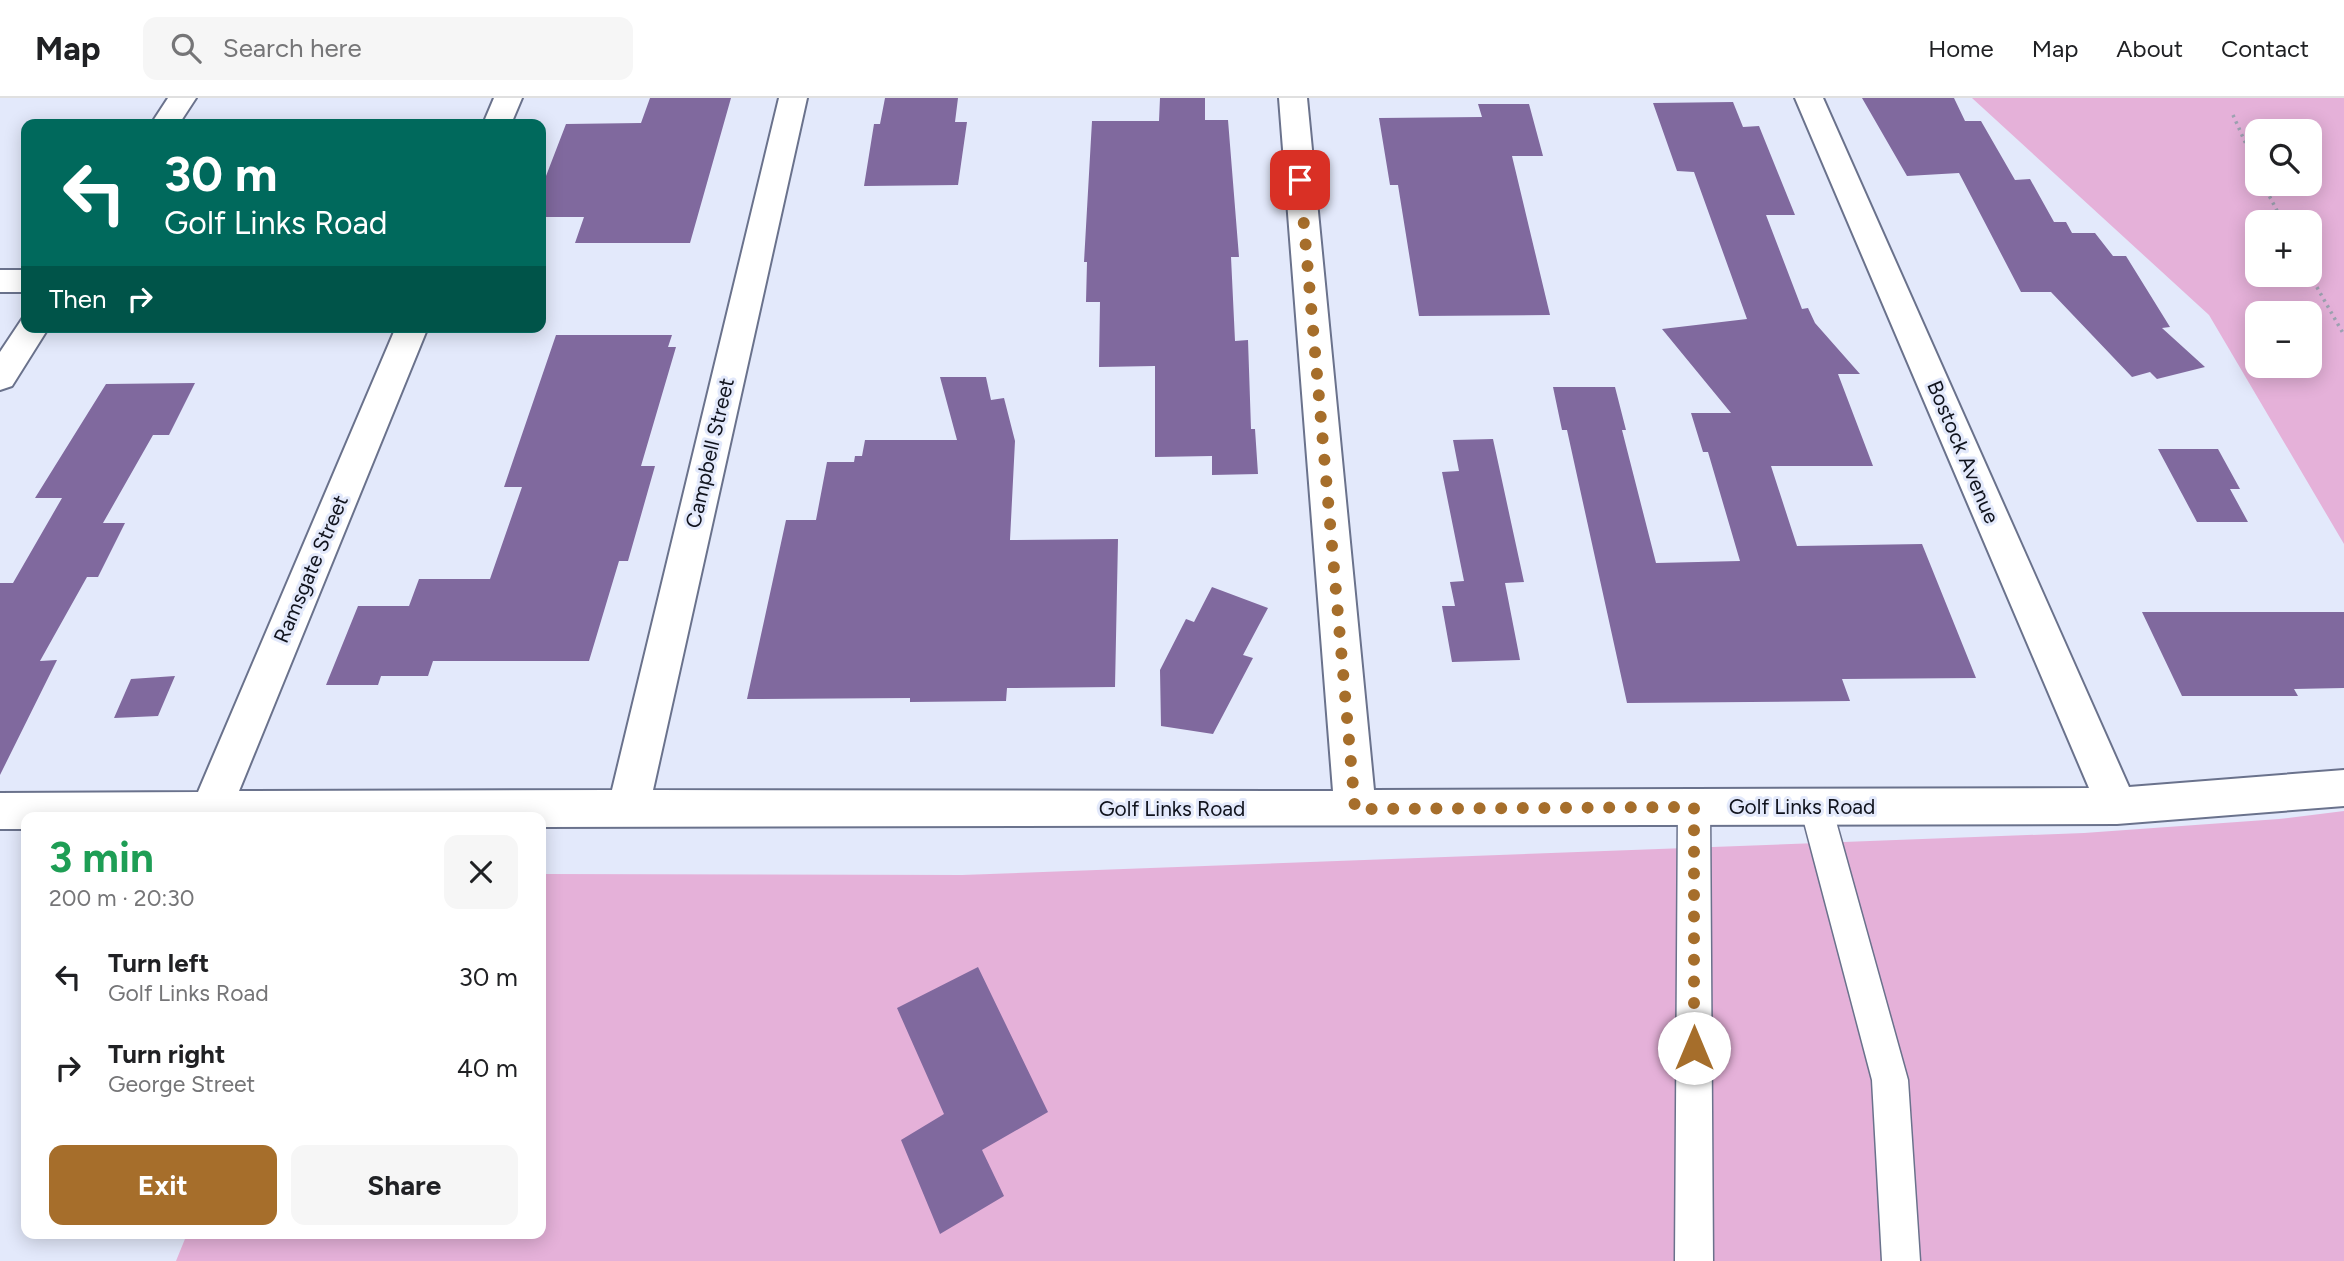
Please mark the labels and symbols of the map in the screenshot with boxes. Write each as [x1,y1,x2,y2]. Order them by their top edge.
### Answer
pin [1270,150,1330,210]
street label: Campbell Street [680,375,739,530]
street label: Bostock Avenue [1922,377,2005,527]
street label: Ramsgate Street [268,491,353,646]
street label: Golf Links Road [1729,794,1875,819]
street label: Golf Links Road [1099,796,1245,821]
position arrow [1657,1011,1731,1085]

